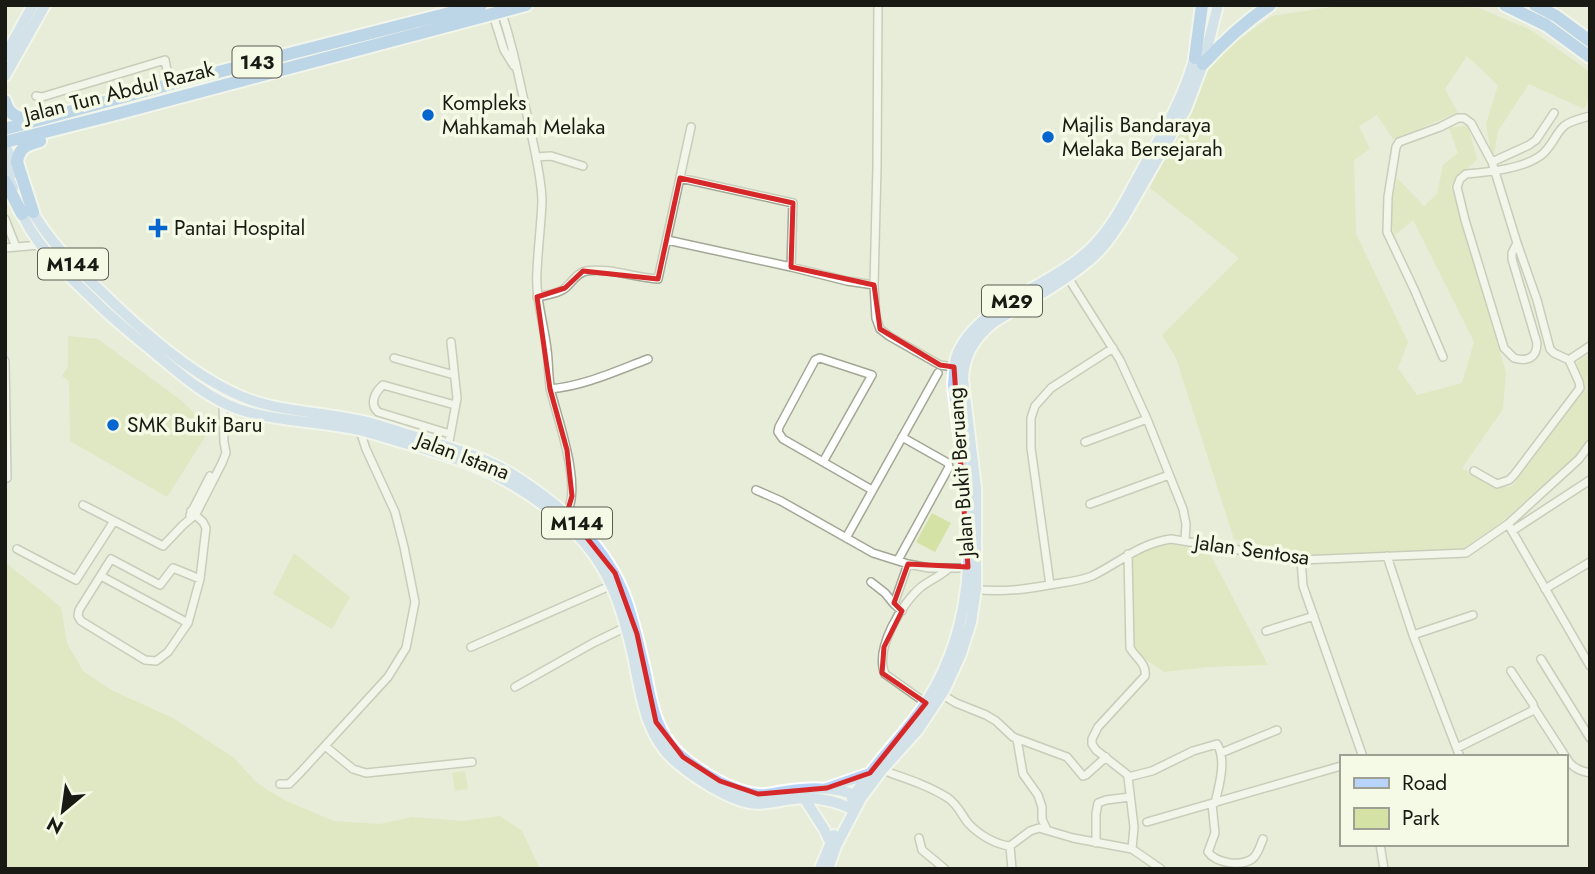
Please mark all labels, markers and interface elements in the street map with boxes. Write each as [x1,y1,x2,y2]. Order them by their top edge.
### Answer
road number: 143 [232,46,282,78]
street label: Jalan Tun Abdul Razak [18,54,218,131]
place label: Kompleks Mahkamah Melaka [442,88,605,142]
marker: Kompleks Mahkamah Melaka [420,107,436,123]
place label: Majlis Bandaraya Melaka Bersejarah [1062,110,1223,164]
marker: Majlis Bandaraya Melaka Bersejarah [1040,129,1056,145]
place label: Pantai Hospital [174,213,305,243]
marker: Pantai Hospital [148,218,168,238]
road number: M144 [38,248,108,280]
road number: M29 [982,286,1042,316]
street label: Jalan Bukit Beruang [940,386,982,561]
place label: SMK Bukit Baru [127,410,263,440]
marker: SMK Bukit Baru [105,417,121,433]
street label: Jalan Istana [409,423,514,487]
road number: M144 [542,508,612,538]
street label: Jalan Sentosa [1190,527,1311,573]
legend [1340,755,1567,846]
text: Road [1402,768,1447,798]
north arrow [28,776,98,846]
text: Park [1402,803,1440,833]
text: N [42,810,68,841]

